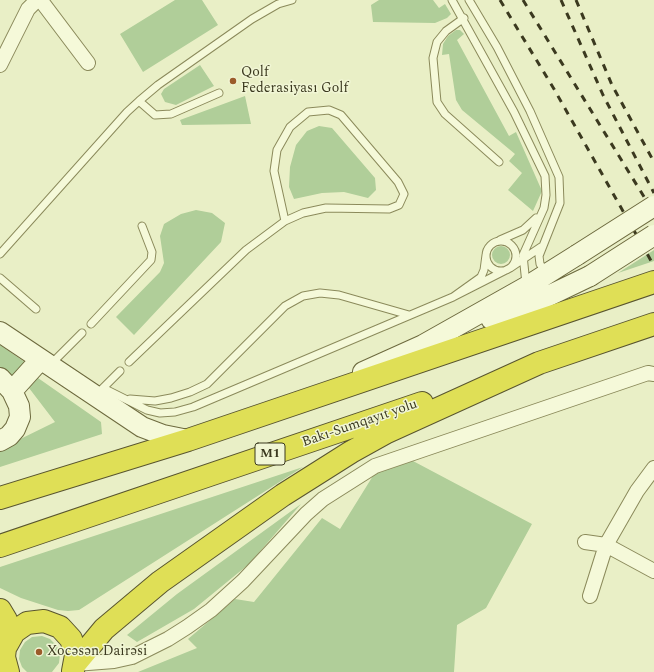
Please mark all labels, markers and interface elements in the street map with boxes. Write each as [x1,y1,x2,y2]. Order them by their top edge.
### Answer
place label: Qolf Federasiyası Golf [241,65,348,98]
marker: Qolf Federasiyası Golf [228,76,238,86]
street label: Bakı-Sumqayıt yolu [300,396,420,452]
road number: M1 [255,443,285,465]
place label: Xocəsən Dairəsi [47,644,148,660]
marker: Xocəsən Dairəsi [34,647,44,657]

